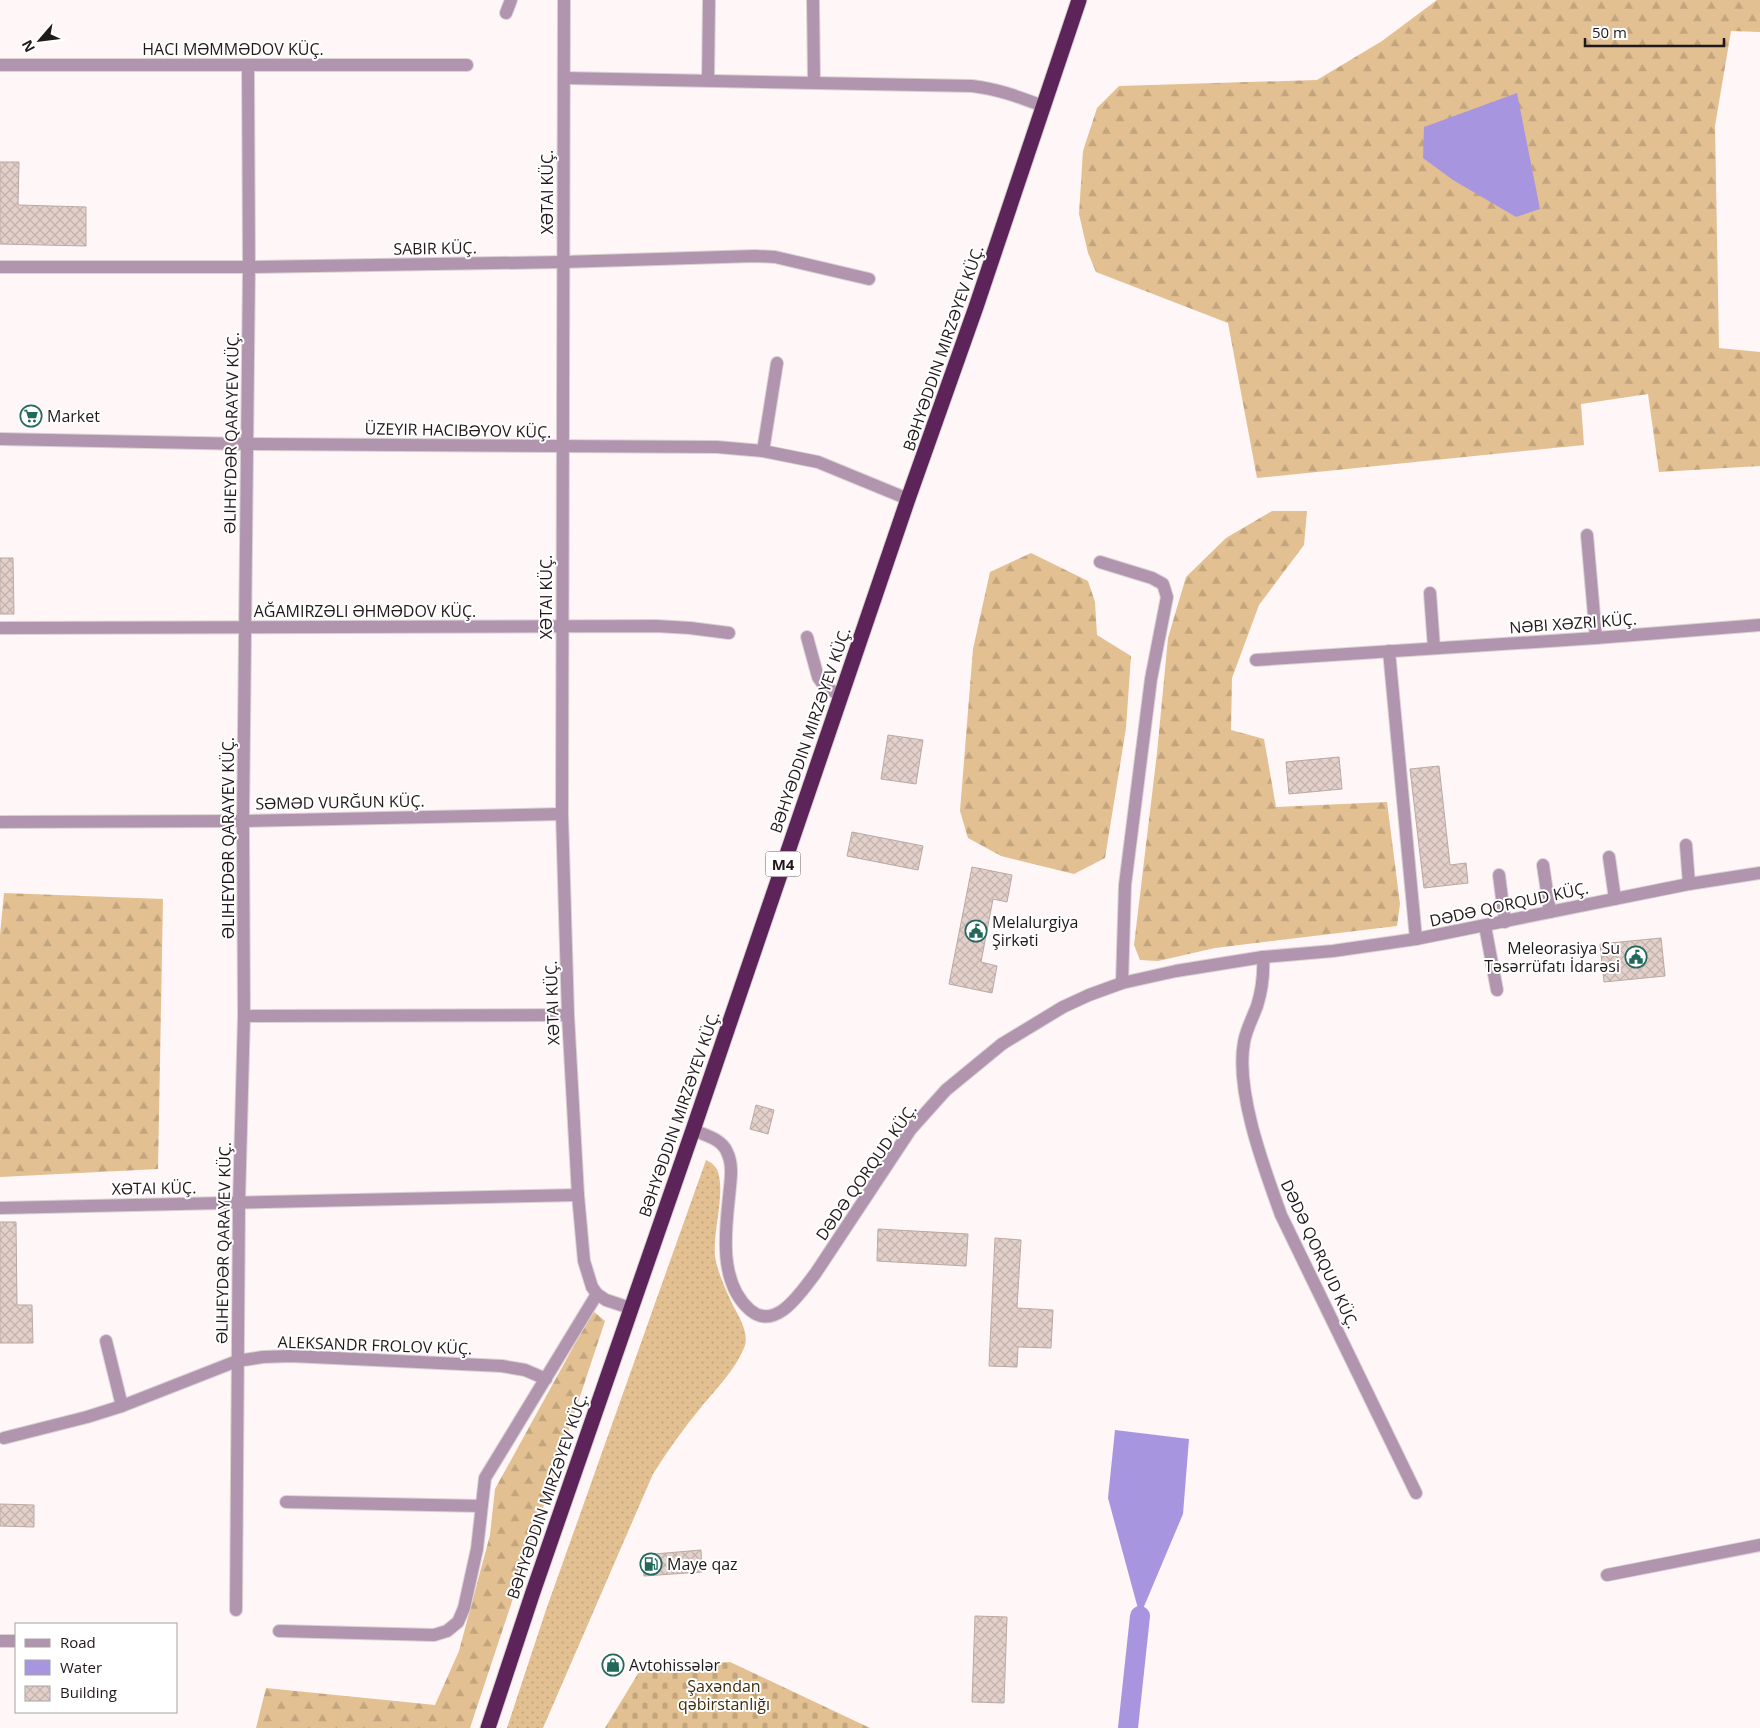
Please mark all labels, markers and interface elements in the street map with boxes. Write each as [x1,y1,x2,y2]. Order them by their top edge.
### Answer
north arrow [15,15,65,65]
scale bar [1585,15,1724,47]
text: 50 m [1592,22,1627,42]
text: N [17,37,39,56]
street label: HACI MƏMMƏDOV KÜÇ. [142,38,324,60]
street label: XƏTAI KÜÇ. [536,150,558,234]
street label: SABIR KÜÇ. [393,236,477,260]
street label: BƏHYƏDDIN MIRZƏYEV KÜÇ. [897,242,989,454]
street label: ƏLIHEYDƏR QARAYEV KÜÇ. [218,332,244,534]
supermarket icon: Market [19,404,43,428]
place label: Market [47,405,100,427]
street label: ÜZEYIR HACIBƏYOV KÜÇ. [364,417,552,443]
street label: XƏTAI KÜÇ. [535,555,557,639]
street label: AĞAMIRZƏLI ƏHMƏDOV KÜÇ. [254,600,476,622]
street label: NƏBI XƏZRI KÜÇ. [1509,608,1637,638]
street label: BƏHYƏDDIN MIRZƏYEV KÜÇ. [764,624,856,836]
street label: ƏLIHEYDƏR QARAYEV KÜÇ. [217,737,239,939]
street label: SƏMƏD VURĞUN KÜÇ. [255,790,425,814]
road number: M4 [766,852,800,876]
street label: DƏDƏ QORQUD KÜÇ. [1428,876,1590,932]
place label: Melalurgiya Şirkəti [992,911,1078,951]
public building icon: Melalurgiya Şirkəti [964,919,988,943]
place label: Meleorasiya Su Təsərrüfatı İdarəsi [1484,937,1620,977]
public building icon: Meleorasiya Su Təsərrüfatı İdarəsi [1624,945,1648,969]
street label: XƏTAI KÜÇ. [540,960,564,1046]
street label: BƏHYƏDDIN MIRZƏYEV KÜÇ. [633,1008,725,1220]
street label: DƏDƏ QORQUD KÜÇ. [811,1099,921,1245]
street label: ƏLIHEYDƏR QARAYEV KÜÇ. [210,1142,236,1344]
street label: XƏTAI KÜÇ. [112,1176,196,1200]
street label: DƏDƏ QORQUD KÜÇ. [1276,1176,1364,1332]
street label: ALEKSANDR FROLOV KÜÇ. [277,1331,473,1359]
street label: BƏHYƏDDIN MIRZƏYEV KÜÇ. [501,1390,593,1602]
fuel station icon: Maye qaz [639,1552,663,1576]
place label: Maye qaz [667,1553,738,1575]
legend [15,1623,178,1713]
text: Road [60,1632,96,1652]
shop icon: Avtohissələr [601,1653,625,1677]
place label: Avtohissələr [629,1654,721,1676]
text: Water [60,1657,102,1677]
park label: Şaxəndan qəbirstanlığı [678,1675,770,1715]
text: Building [60,1682,117,1702]

